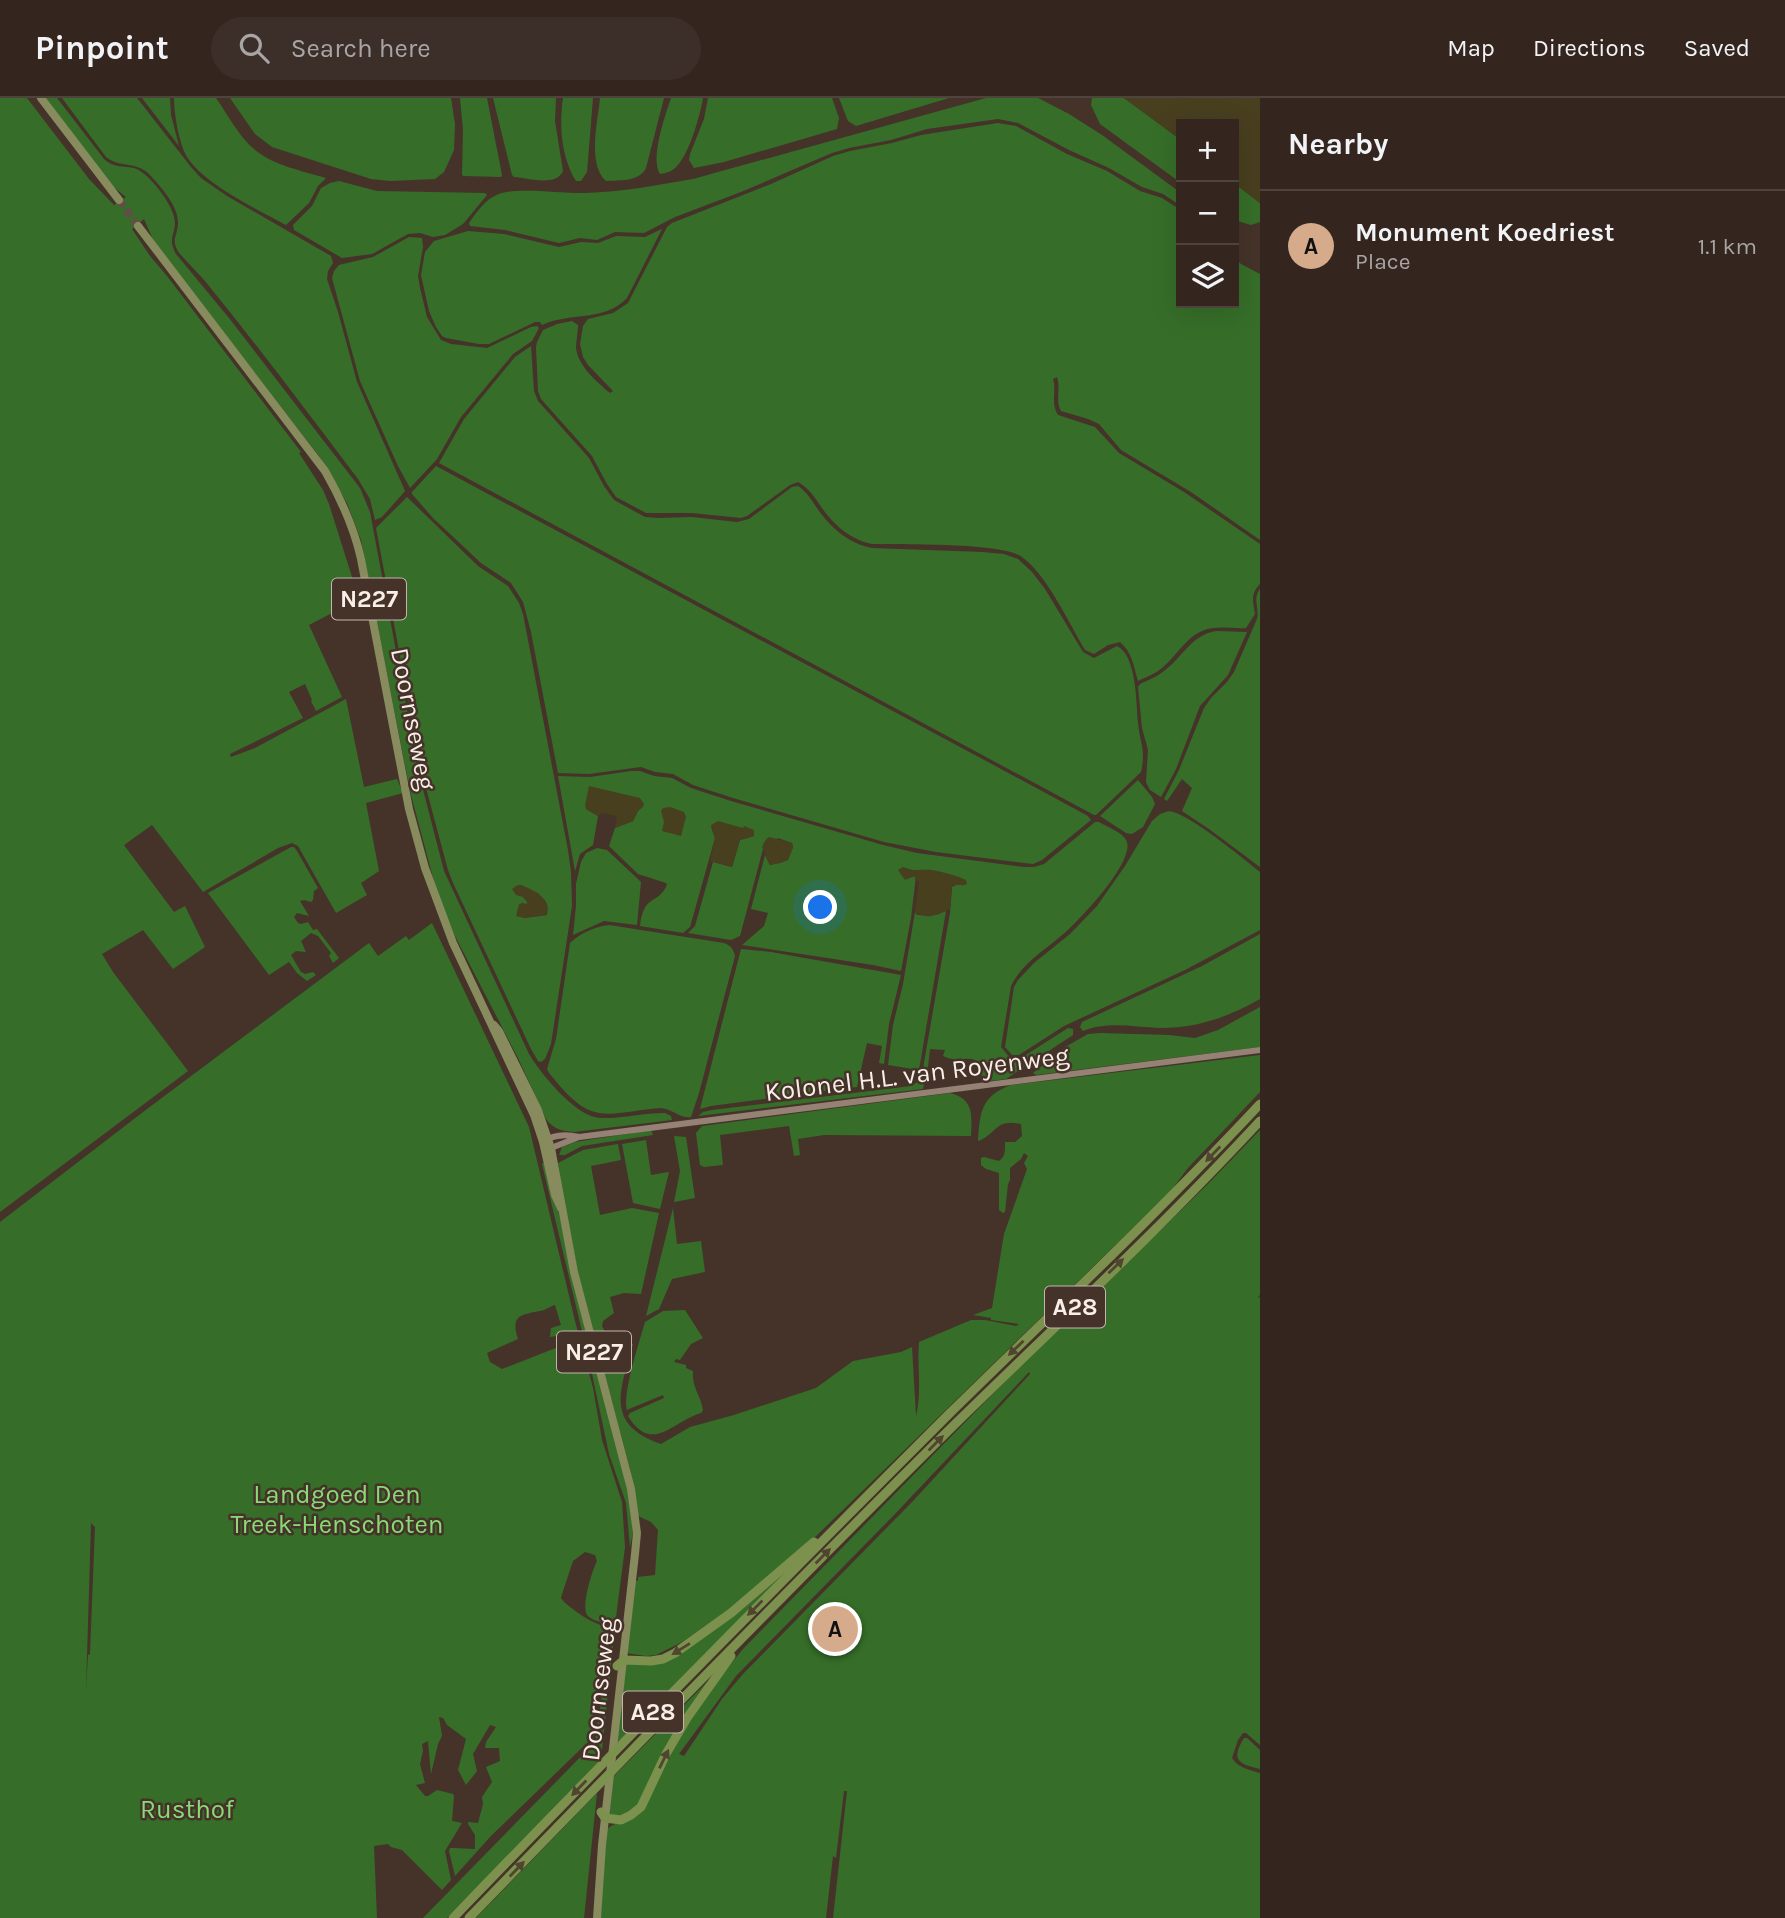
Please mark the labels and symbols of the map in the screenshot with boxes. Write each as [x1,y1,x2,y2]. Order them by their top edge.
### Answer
road number: N227 [332,578,406,620]
street label: Doornseweg [384,645,442,793]
your location [803,890,837,924]
street label: Kolonel H.L. van Royenweg [763,1040,1071,1108]
one-way arrow [1206,1145,1222,1162]
one-way arrow [1107,1259,1124,1275]
road number: A28 [1045,1287,1105,1328]
road number: N227 [557,1332,631,1372]
one-way arrow [1008,1340,1025,1357]
one-way arrow [928,1435,944,1452]
park label: Landgoed Den Treek-Henschoten [230,1479,444,1540]
one-way arrow [815,1548,831,1565]
one-way arrow [748,1599,764,1616]
pin: A [812,1603,858,1655]
street label: Doornseweg [575,1615,623,1763]
one-way arrow [672,1642,691,1655]
road number: A28 [623,1692,683,1732]
one-way arrow [658,1749,670,1769]
one-way arrow [571,1779,587,1796]
park label: Rusthof [140,1794,235,1825]
one-way arrow [508,1861,524,1878]

